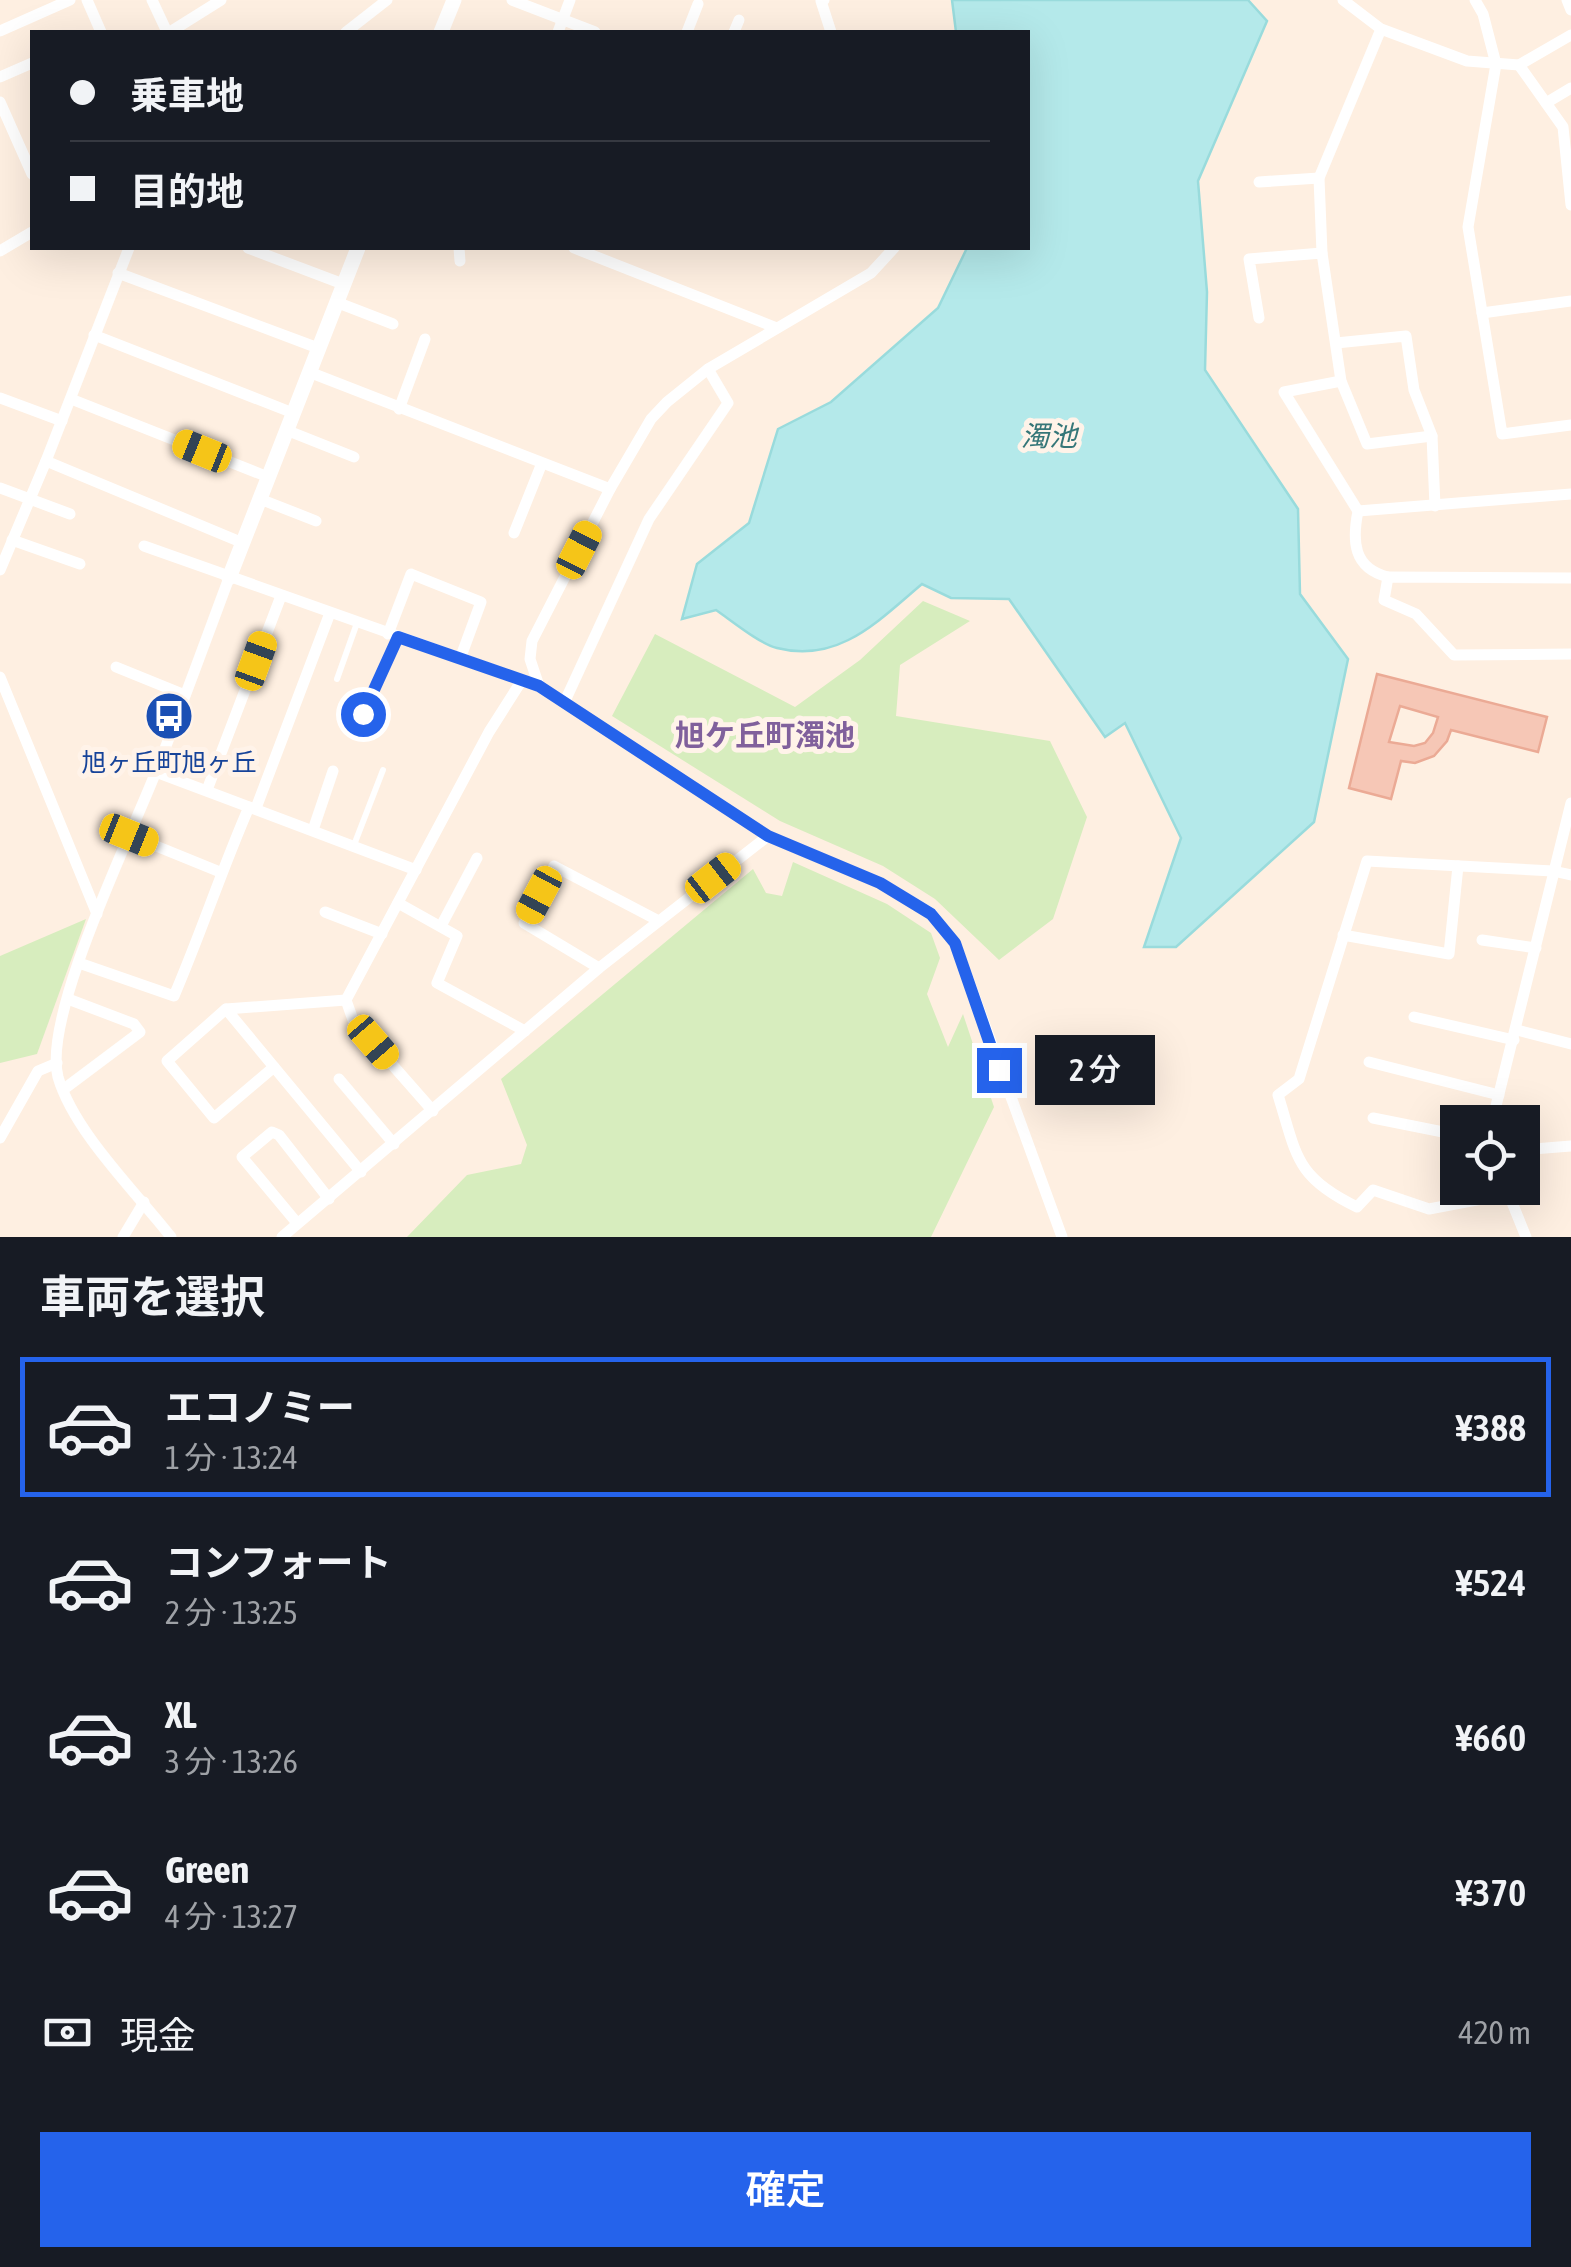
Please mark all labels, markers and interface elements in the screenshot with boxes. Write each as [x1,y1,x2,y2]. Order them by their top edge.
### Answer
text: 乗車地 [130,74,244,117]
text: 目的地 [130,170,244,213]
water label: 濁池 [1021,420,1080,452]
car [169,426,235,476]
car [552,516,606,584]
car [232,628,280,694]
bus stop icon: 旭ヶ丘町旭ヶ丘 [143,690,195,742]
route start [341,692,386,737]
district label: 旭ケ丘町濁池 [675,718,855,752]
place label: 旭ヶ丘町旭ヶ丘 [81,748,257,776]
car [96,810,162,860]
car [680,848,746,908]
car [512,861,566,929]
car [342,1010,404,1074]
callout: 2 分 [1034,1035,1154,1105]
route end [977,1048,1022,1093]
text: 2 分 [1069,1051,1121,1088]
map controls [1440,1105,1540,1205]
button: locate [1440,1105,1540,1205]
text: 車両を選択 [40,1271,265,1323]
icon: car [45,1382,135,1472]
text: エコノミー [165,1386,355,1429]
text: ¥388 [1456,1406,1526,1449]
text: 1 分 · 13:24 [165,1439,298,1476]
icon: car [45,1537,135,1627]
text: コンフォート [165,1541,392,1584]
text: ¥524 [1456,1561,1526,1604]
text: 2 分 · 13:25 [165,1594,298,1631]
icon: car [45,1692,135,1782]
text: XL [165,1693,197,1736]
text: ¥660 [1456,1716,1526,1759]
text: 3 分 · 13:26 [165,1743,298,1780]
icon: car [45,1847,135,1937]
text: Green [165,1848,249,1891]
text: ¥370 [1456,1871,1526,1914]
text: 4 分 · 13:27 [165,1898,298,1935]
icon: cash [40,2005,95,2060]
text: 現金 [120,2014,196,2057]
text: 420 m [1458,2014,1531,2051]
button: 確定 [40,2132,1531,2247]

